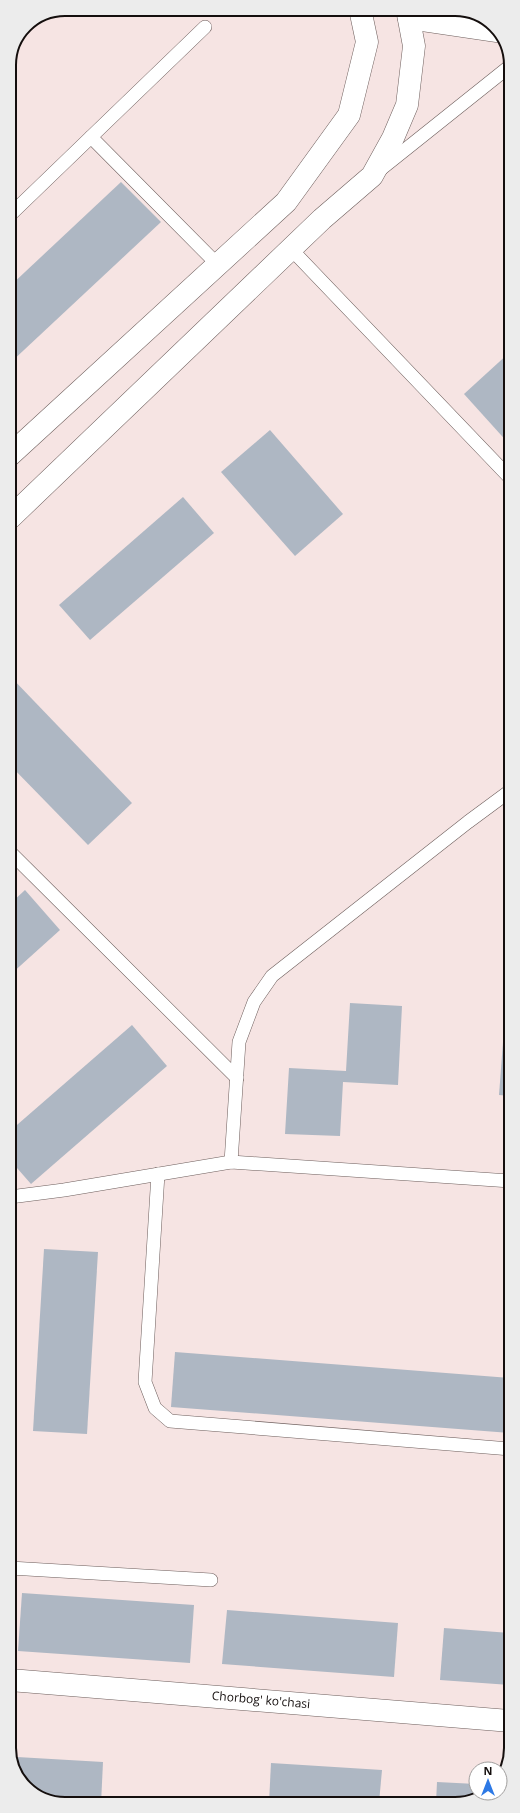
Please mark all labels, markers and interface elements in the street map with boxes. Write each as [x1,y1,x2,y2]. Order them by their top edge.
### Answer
street label: Chorbog' ko'chasi [211,1687,311,1712]
north arrow [468,1761,508,1801]
text: N [484,1763,492,1778]

